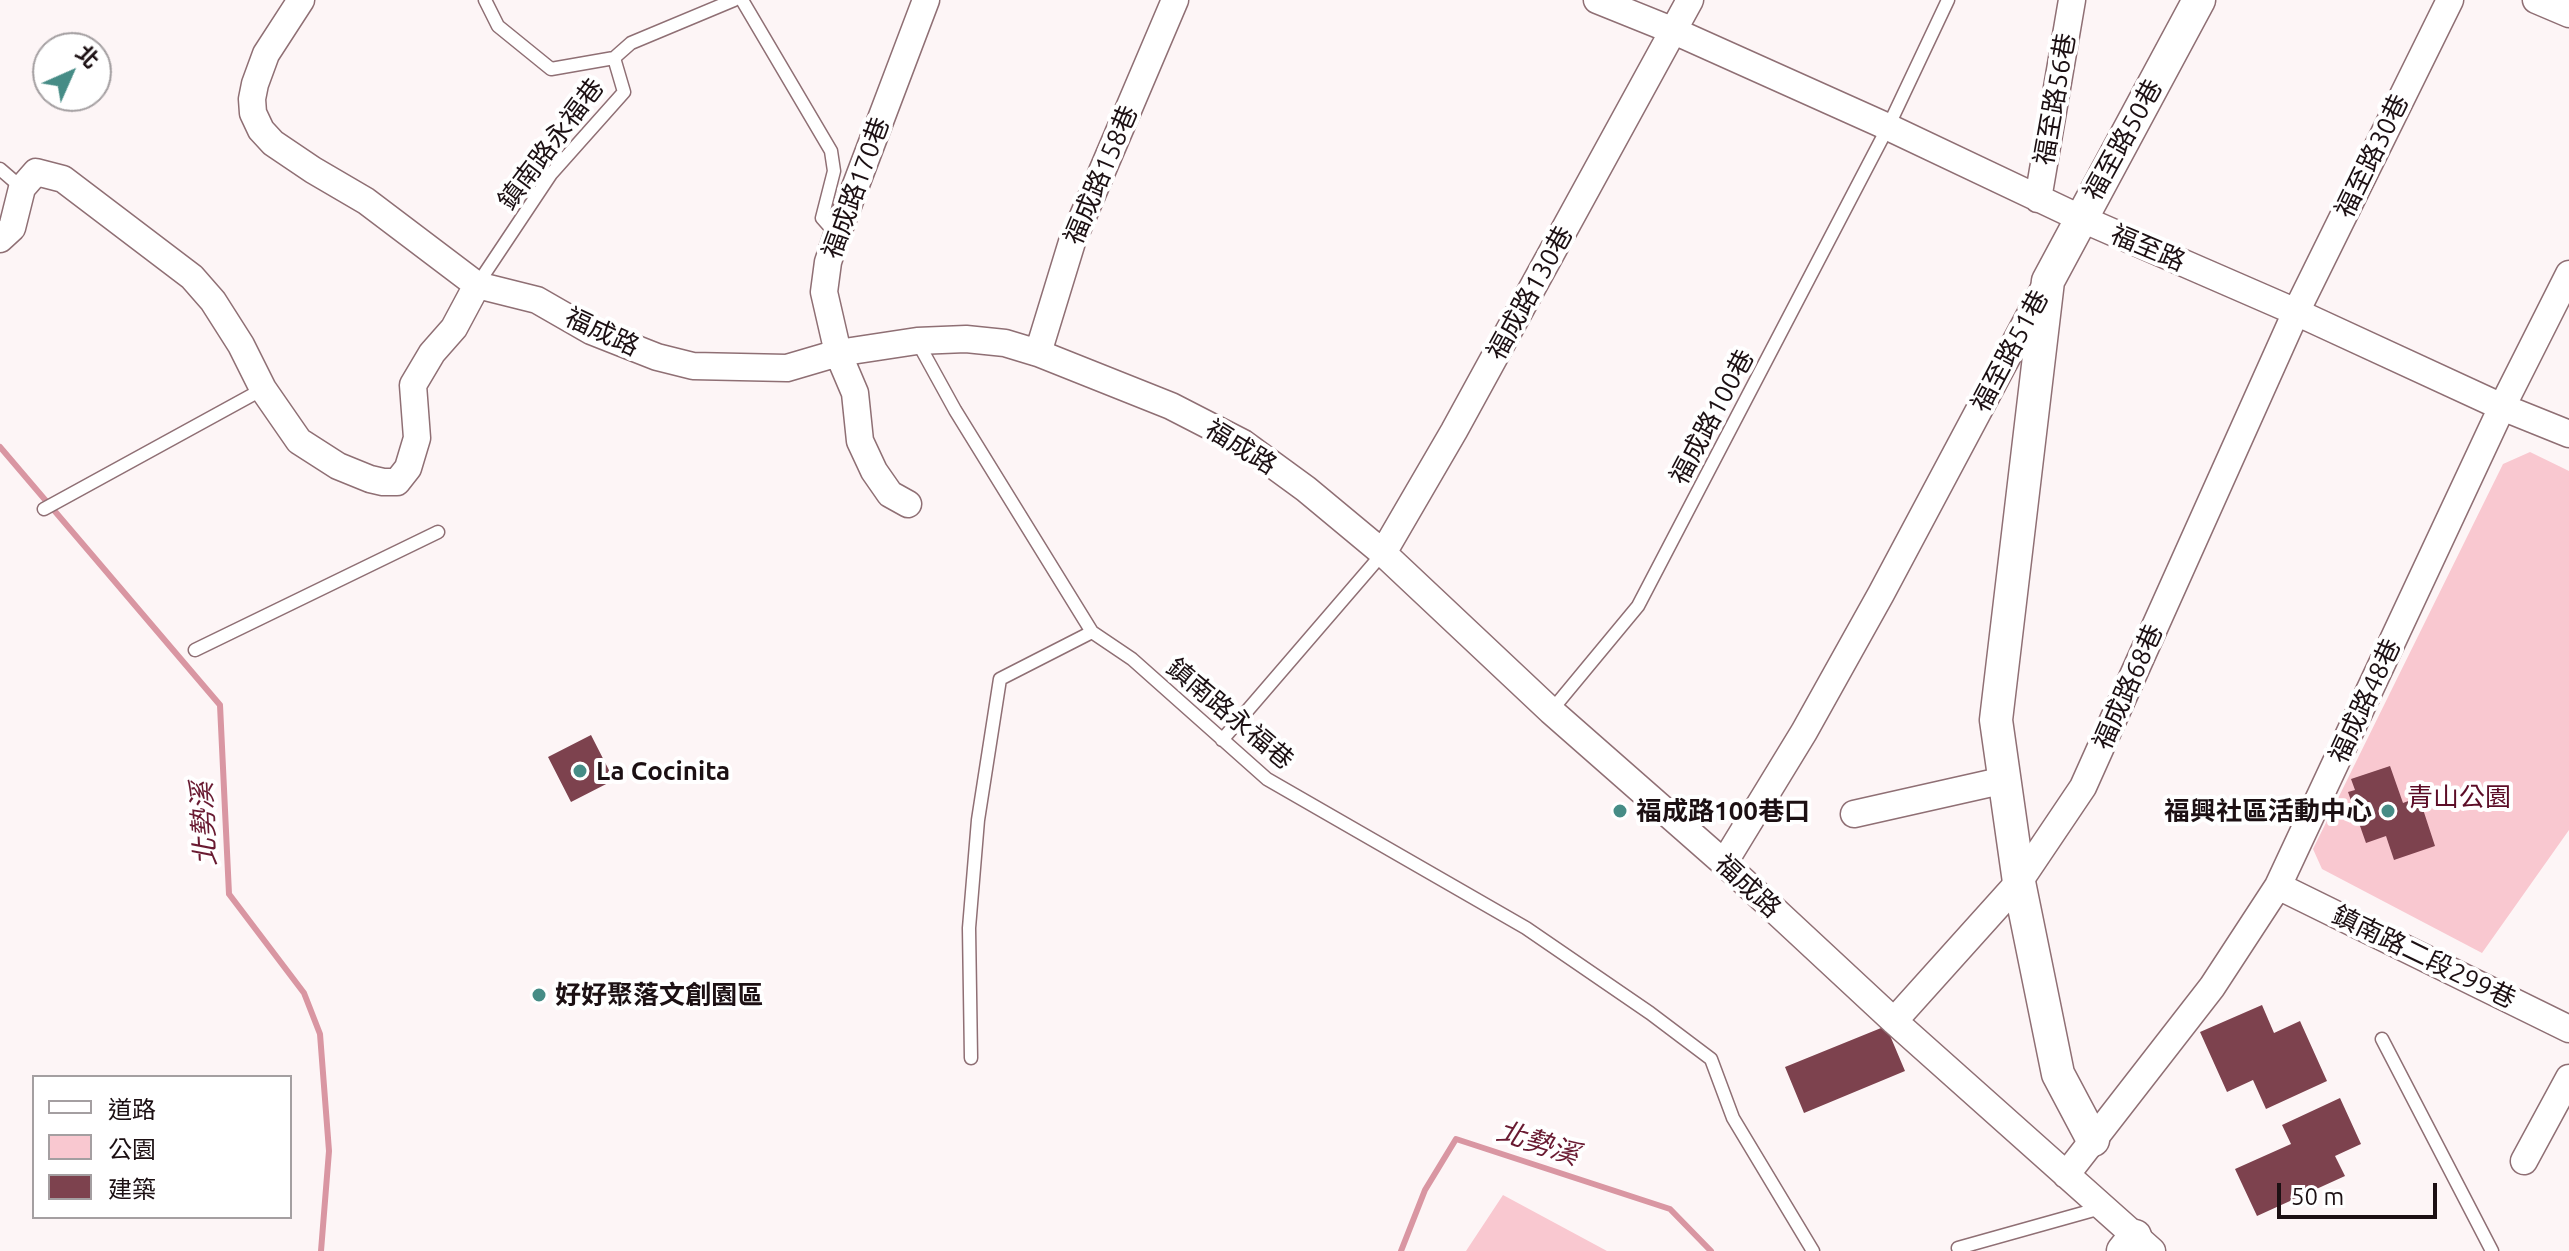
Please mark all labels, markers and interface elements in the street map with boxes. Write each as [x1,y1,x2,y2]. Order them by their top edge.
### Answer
street label: 福至路56巷 [2028,31,2082,167]
north arrow [32,32,112,112]
text: 北 [71,39,105,73]
street label: 鎮南路永福巷 [492,72,610,216]
street label: 福至路50巷 [2077,74,2169,206]
street label: 福至路30巷 [2329,89,2415,223]
street label: 福成路158巷 [1058,101,1144,249]
street label: 福成路170巷 [816,113,896,263]
street label: 福至路 [2106,218,2190,278]
street label: 福成路130巷 [1480,221,1580,365]
street label: 福至路51巷 [1965,285,2055,417]
street label: 福成路 [560,301,644,363]
street label: 福成路100巷 [1663,344,1761,490]
street label: 福成路 [1200,413,1282,481]
street label: 福成路68巷 [2087,620,2169,754]
street label: 福成路48巷 [2323,634,2407,768]
street label: 鎮南路永福巷 [1160,652,1300,776]
place label: La Cocinita [596,755,730,787]
marker: La Cocinita [571,762,589,780]
water label: 北勢溪 [185,781,223,867]
park label: 青山公園 [2407,781,2511,813]
place label: 福成路100巷口 [1636,795,1810,827]
place label: 福興社區活動中心 [2164,795,2372,827]
marker: 福成路100巷口 [1611,802,1629,820]
marker: 福興社區活動中心 [2379,802,2397,820]
street label: 福成路 [1709,848,1787,924]
street label: 鎮南路二段299巷 [2327,899,2521,1015]
place label: 好好聚落文創園區 [555,979,763,1011]
marker: 好好聚落文創園區 [530,986,548,1004]
legend [32,1075,292,1219]
text: 道路 [108,1096,156,1123]
water label: 北勢溪 [1493,1114,1583,1172]
text: 公園 [108,1136,156,1163]
scale bar [2281,1167,2441,1217]
text: 建築 [108,1176,156,1203]
text: 50 m [2291,1183,2344,1210]

